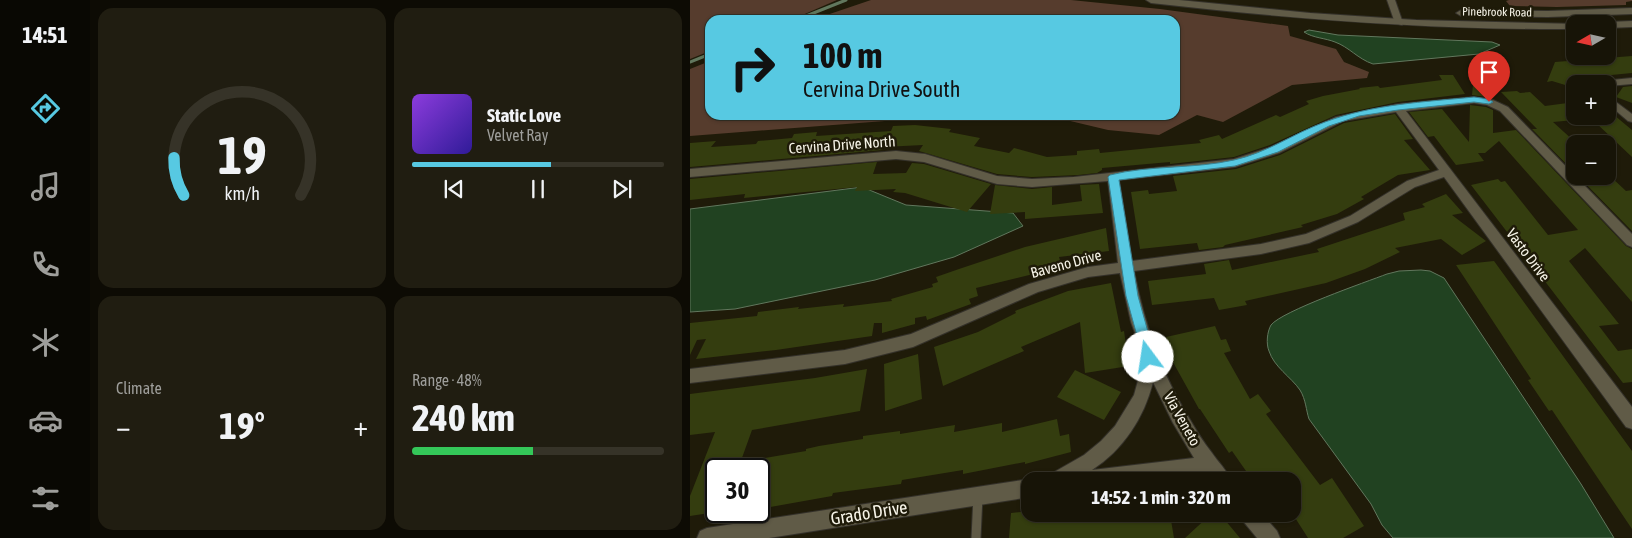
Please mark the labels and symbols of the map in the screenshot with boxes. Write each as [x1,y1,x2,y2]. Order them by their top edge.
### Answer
street label: Pinebrook Road [1462,4,1532,20]
north arrow [1566,15,1616,65]
pin [1468,51,1510,102]
street label: Cervina Drive North [788,132,896,157]
street label: Vasto Drive [1503,225,1554,285]
street label: Baveno Drive [1029,246,1103,281]
position arrow [1121,330,1173,382]
street label: Via Veneto [1161,389,1204,449]
speed limit sign: 30 [705,458,770,523]
street label: Grado Drive [829,496,909,529]

